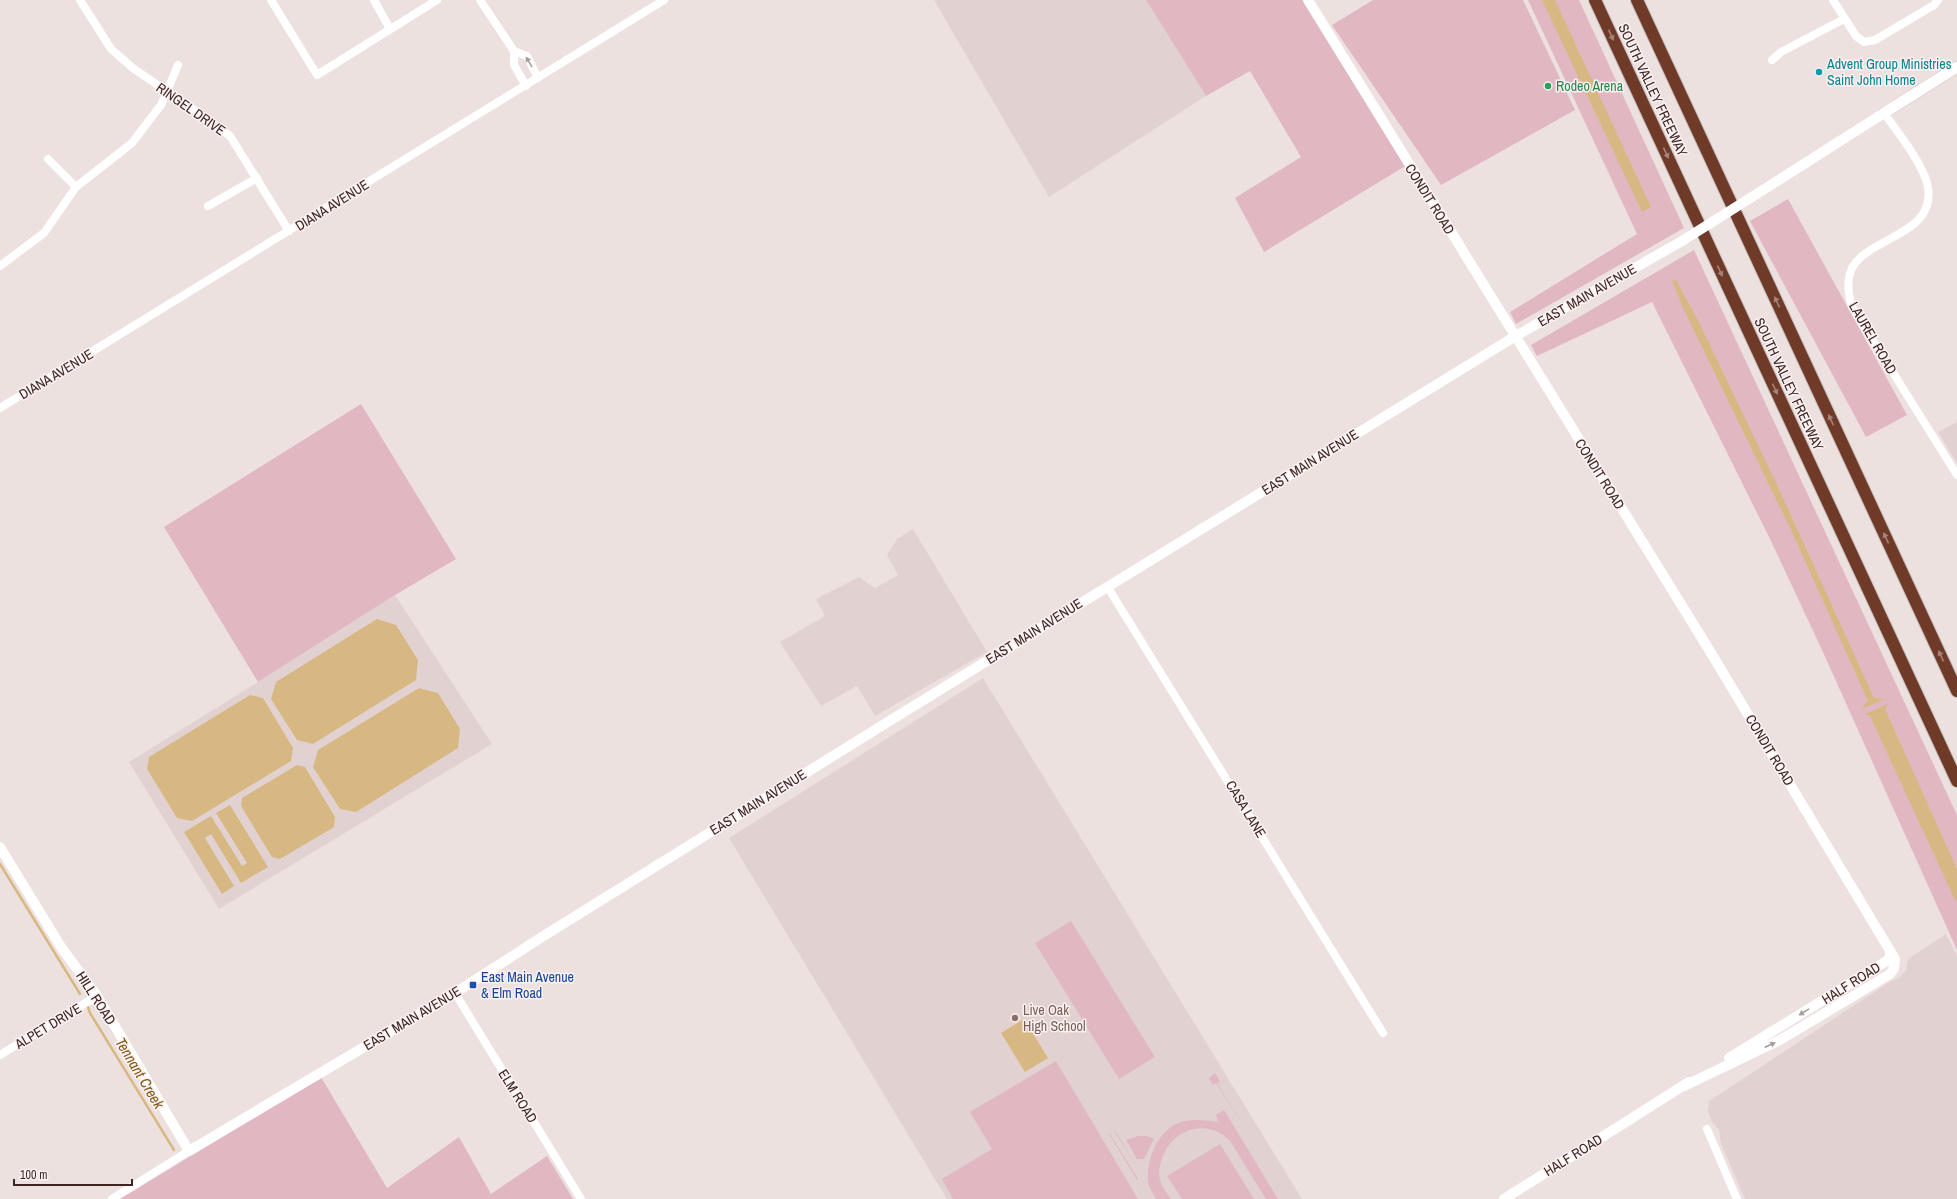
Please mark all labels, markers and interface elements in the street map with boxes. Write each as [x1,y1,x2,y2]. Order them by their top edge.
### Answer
street label: SOUTH VALLEY FREEWAY [1614,21,1692,160]
one-way arrow [1608,30,1614,41]
place label: Advent Group Ministries Saint John Home [1826,55,1952,89]
one-way arrow [525,57,533,67]
marker: Advent Group Ministries Saint John Home [1814,67,1824,77]
place label: Rodeo Arena [1556,77,1624,95]
street label: RINGEL DRIVE [153,79,229,139]
marker: Rodeo Arena [1543,81,1553,91]
one-way arrow [1663,148,1669,159]
street label: CONDIT ROAD [1401,160,1459,238]
street label: DIANA AVENUE [292,175,372,235]
street label: EAST MAIN AVENUE [1535,260,1639,330]
one-way arrow [1718,266,1724,278]
one-way arrow [1773,295,1779,307]
street label: LAUREL ROAD [1845,299,1901,377]
street label: SOUTH VALLEY FREEWAY [1750,315,1828,454]
street label: DIANA AVENUE [16,345,96,403]
one-way arrow [1772,383,1778,395]
one-way arrow [1828,414,1834,425]
street label: EAST MAIN AVENUE [1258,425,1362,499]
street label: CONDIT ROAD [1571,435,1629,513]
one-way arrow [1883,532,1889,543]
street label: EAST MAIN AVENUE [982,594,1086,668]
one-way arrow [1938,650,1944,661]
street label: CONDIT ROAD [1742,711,1798,789]
street label: EAST MAIN AVENUE [706,765,810,839]
street label: CASA LANE [1222,777,1270,841]
street label: HALF ROAD [1818,958,1884,1008]
street label: HILL ROAD [72,968,120,1028]
place label: East Main Avenue & Elm Road [481,968,574,1002]
marker: East Main Avenue & Elm Road [468,980,478,990]
street label: EAST MAIN AVENUE [360,982,464,1054]
street label: ALPET DRIVE [11,999,85,1053]
place label: Live Oak High School [1023,1001,1086,1035]
one-way arrow [1798,1008,1810,1015]
marker: Live Oak High School [1010,1013,1020,1023]
water label: Tennant Creek [110,1033,170,1113]
one-way arrow [1764,1042,1775,1048]
street label: ELM ROAD [494,1066,542,1126]
street label: HALF ROAD [1540,1130,1606,1180]
scale bar [14,1161,132,1187]
text: 100 m [20,1167,47,1183]

